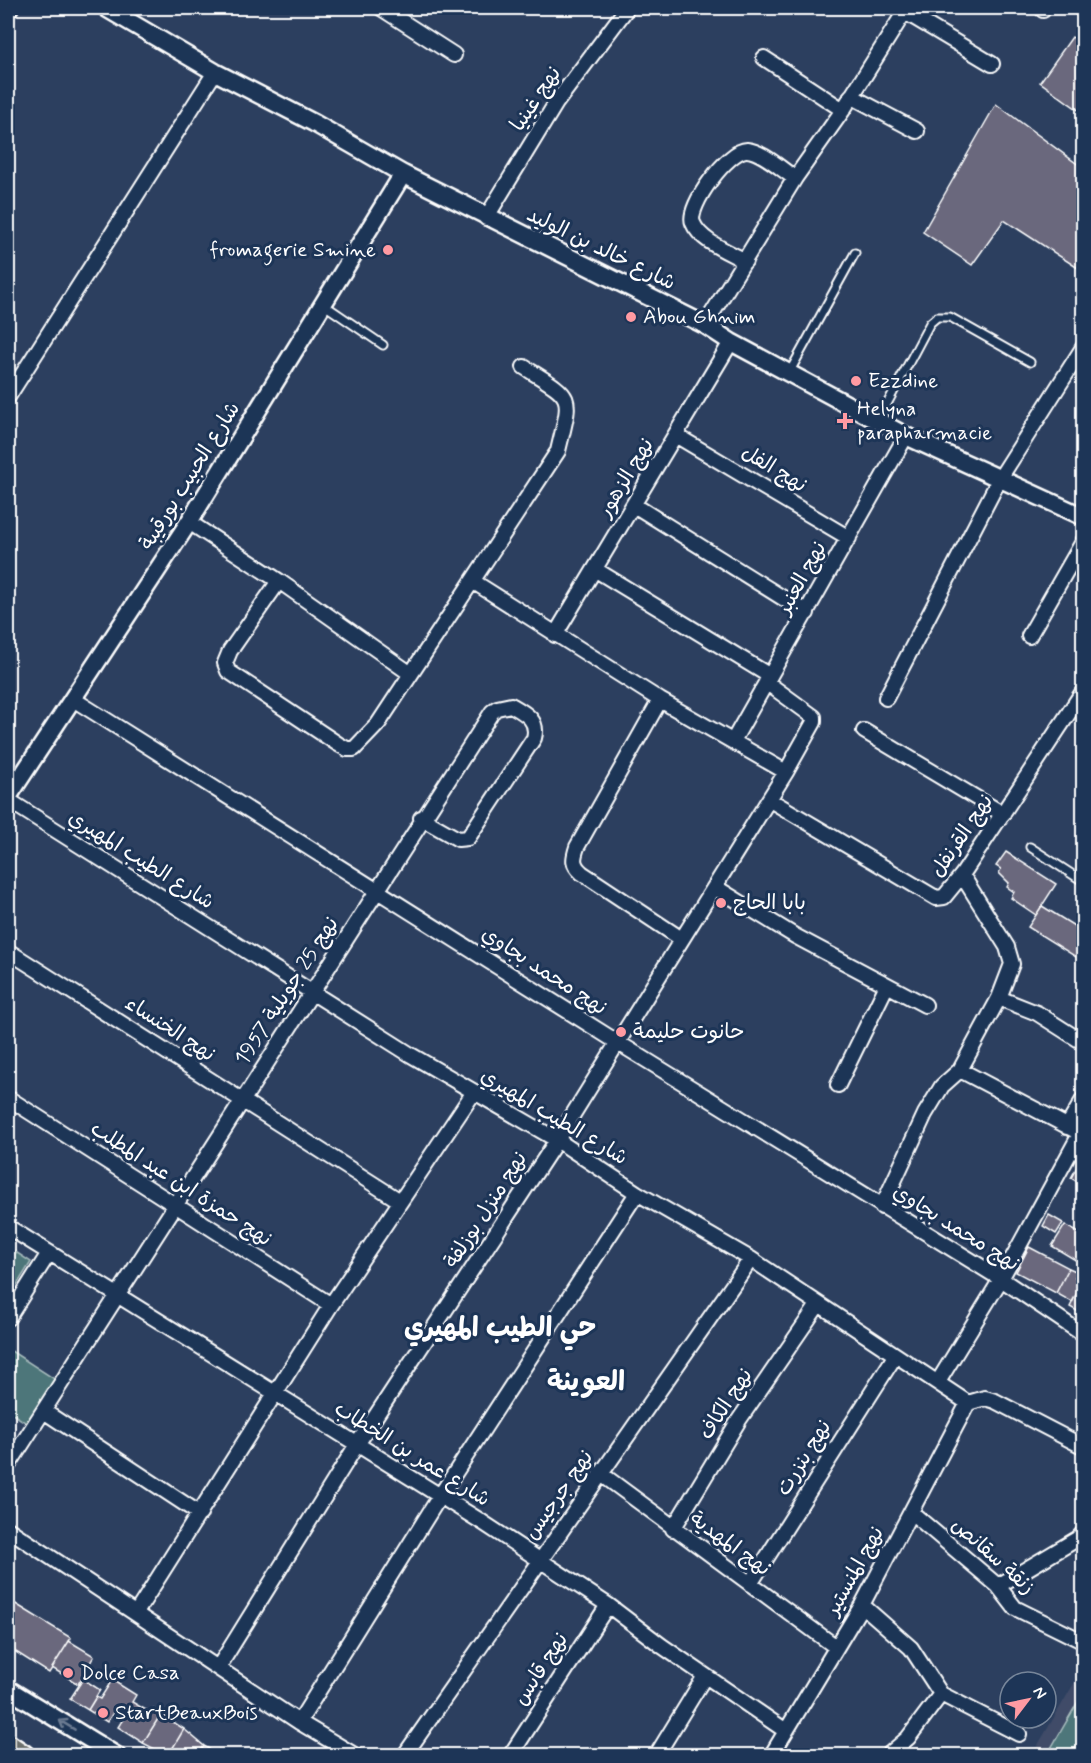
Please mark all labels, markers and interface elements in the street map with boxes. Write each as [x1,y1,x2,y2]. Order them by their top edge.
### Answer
street label: نهج غينيا [504,61,568,137]
street label: شارع خالد بن الوليد [522,201,680,297]
place label: fromagerie Smine [210,236,376,266]
marker: fromagerie Smine [381,243,395,257]
place label: Abou Ghnim [643,303,756,331]
marker: Abou Ghnim [624,310,638,324]
place label: Ezzdine [868,367,938,395]
marker: Ezzdine [849,374,863,388]
place label: Helyna parapharmacie [857,395,992,447]
street label: شارع الحبيب بورقيبة [133,396,247,556]
marker: Helyna parapharmacie [838,414,852,428]
street label: نهج الزهور [591,433,661,524]
street label: نهج الفل [736,438,812,500]
street label: نهج العنبر [770,537,833,621]
street label: نهج القرنفل [924,789,1000,883]
street label: شارع الطيب المهيري [63,804,219,916]
place label: بابا الحاج [733,889,806,917]
marker: بابا الحاج [714,896,728,910]
street label: نهج 25 جويلية 1957 [229,911,345,1071]
street label: نهج محمد بجاوي [476,920,612,1022]
street label: نهج الخنساء [119,989,221,1069]
place label: حانوت حليمة [633,1018,744,1046]
marker: حانوت حليمة [614,1025,628,1039]
street label: شارع الطيب المهيري [475,1062,633,1172]
street label: نهج حمزة ابن عبد المطلب [85,1115,277,1253]
street label: نهج منزل بوزلفة [438,1146,534,1274]
street label: نهج محمد بجاوي [887,1178,1025,1278]
district label: حي الطيب المهيري [404,1311,596,1351]
street label: نهج الكاف [692,1363,760,1445]
district label: العوينة [547,1365,625,1400]
street label: شارع عمر بن الخطاب [329,1395,495,1513]
street label: نهج بنزرت [770,1415,838,1501]
street label: نهج جرجيس [518,1445,600,1545]
street label: نهج المهدية [684,1505,776,1583]
street label: زنقة سقانص [945,1511,1041,1601]
street label: نهج المنستير [818,1522,891,1622]
street label: نهج قابس [507,1627,575,1711]
place label: Dolce Casa [80,1659,180,1687]
marker: Dolce Casa [61,1666,75,1680]
north arrow [998,1670,1058,1730]
text: N [1028,1683,1051,1703]
place label: StartBeauxBois [115,1699,258,1727]
marker: StartBeauxBois [96,1706,110,1720]
one-way arrow [59,1719,76,1731]

